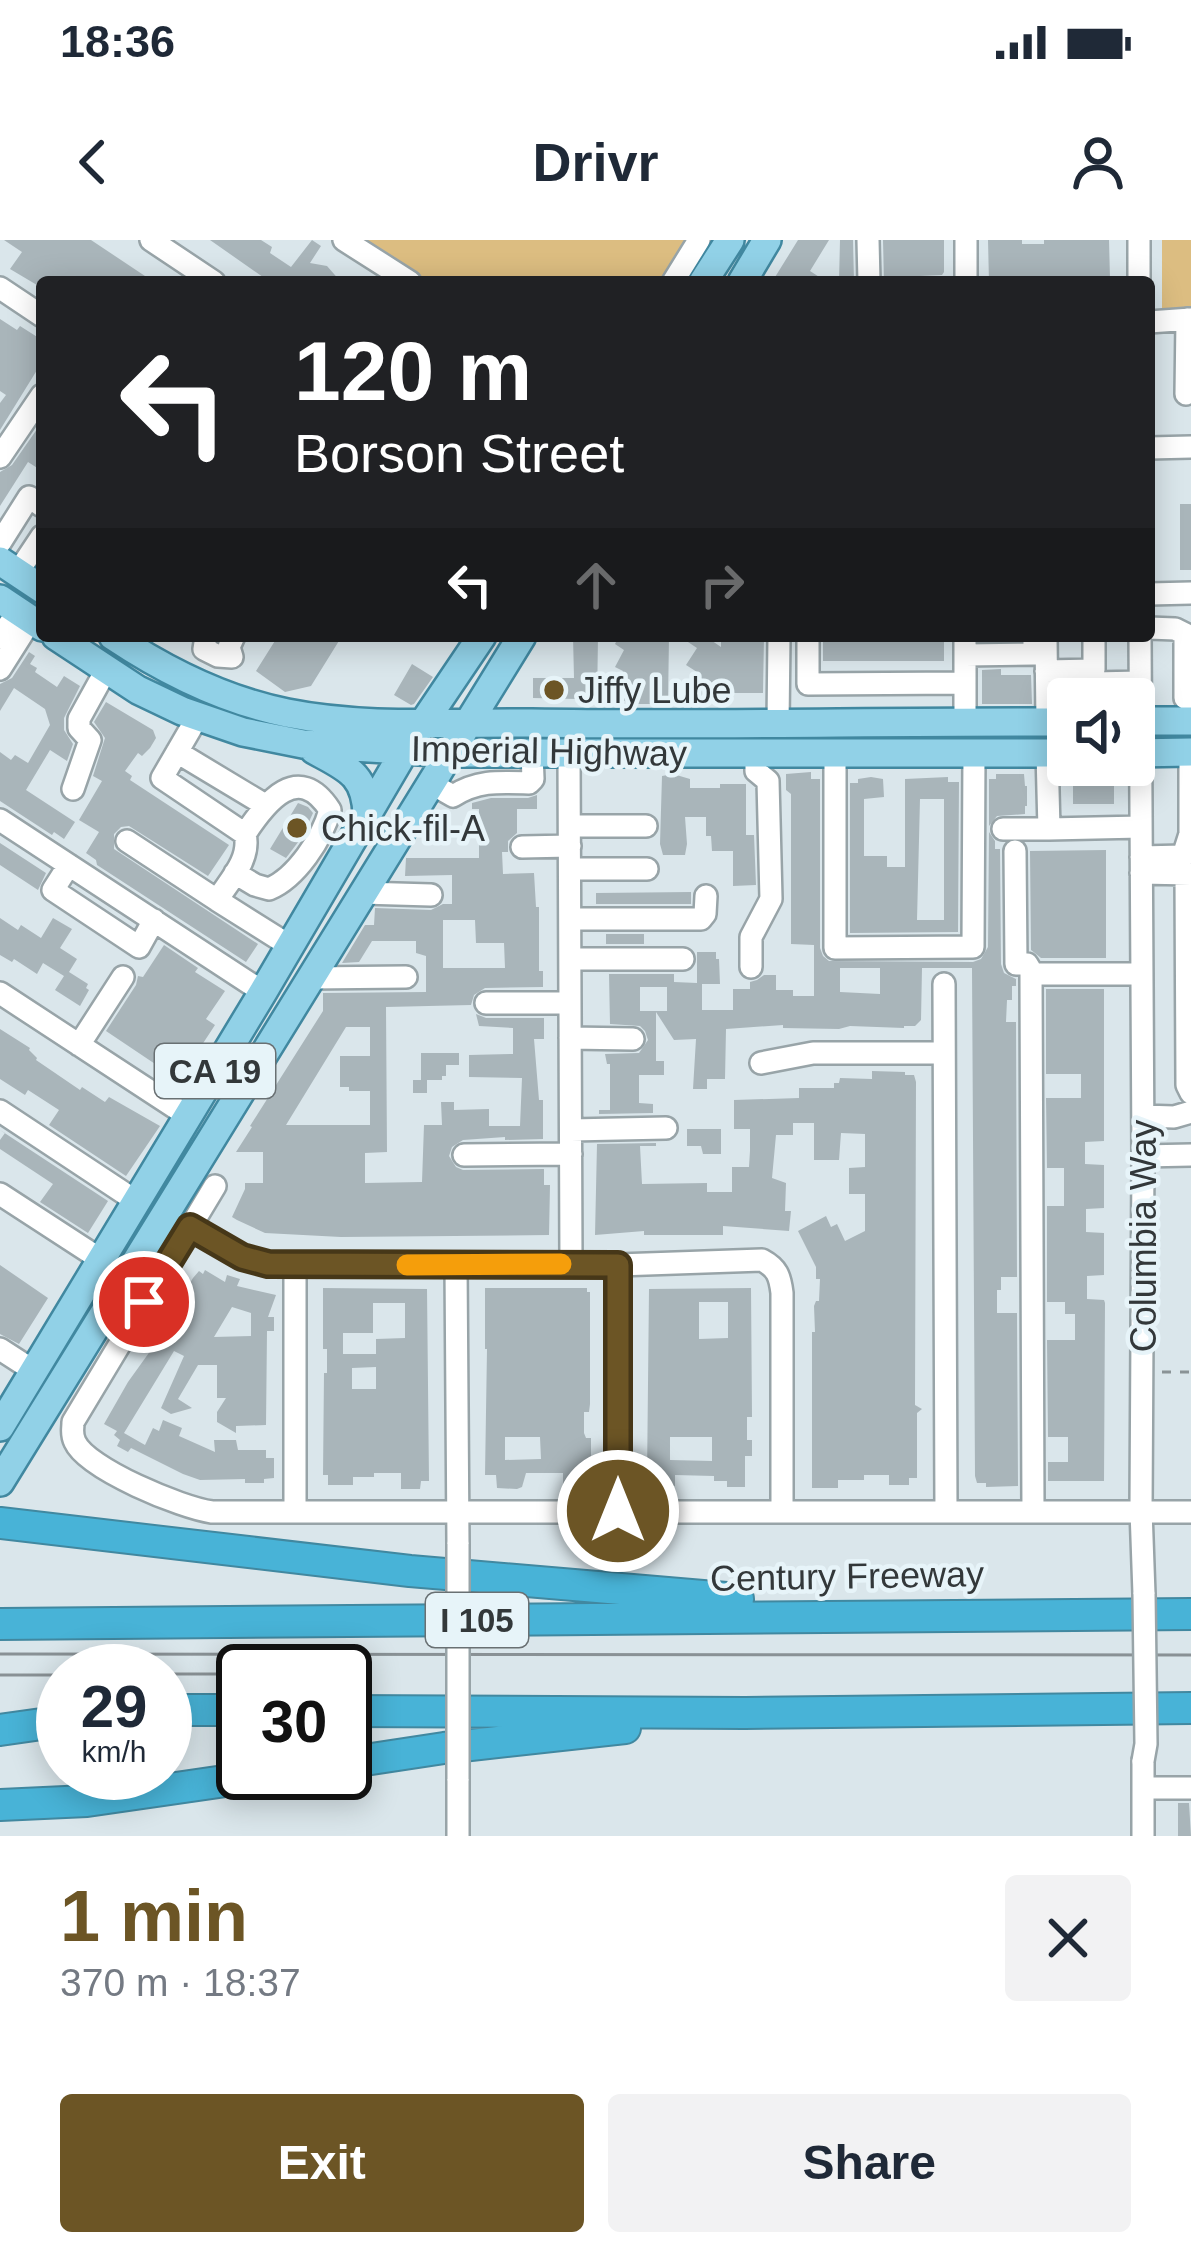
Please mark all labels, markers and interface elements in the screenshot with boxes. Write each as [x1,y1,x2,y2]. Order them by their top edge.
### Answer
text: 18:36 [60,16,175,67]
icon: back [60,129,126,195]
icon: person [1065,129,1131,195]
text: Drivr [532,132,659,192]
icon: left [96,324,252,480]
text: 120 m [294,324,532,418]
text: Borson Street [294,423,624,483]
icon: left [437,552,503,618]
icon: ahead [563,552,629,618]
icon: right [689,552,755,618]
place label: Jiffy Lube [578,670,731,711]
marker: Jiffy Lube [541,677,567,703]
map controls [1047,678,1155,786]
button: sound [1047,678,1155,786]
street label: Imperial Highway [411,728,687,774]
place label: Chick-fil-A [321,808,485,849]
marker: Chick-fil-A [284,815,310,841]
road number: CA 19 [155,1044,275,1098]
street label: Columbia Way [1123,1120,1164,1352]
pin [93,1251,195,1353]
icon: arrive [111,1269,177,1335]
position arrow [555,1448,681,1574]
street label: Century Freeway [710,1553,984,1599]
road number: I 105 [426,1593,528,1647]
speed limit sign: 30 [216,1644,372,1800]
text: 29 [81,1673,147,1740]
text: km/h [81,1735,147,1768]
button: close [1005,1875,1131,2001]
text: 1 min [60,1876,248,1956]
text: 370 m · 18:37 [60,1961,301,2004]
button: Exit [60,2094,584,2232]
button: Share [608,2094,1131,2232]

